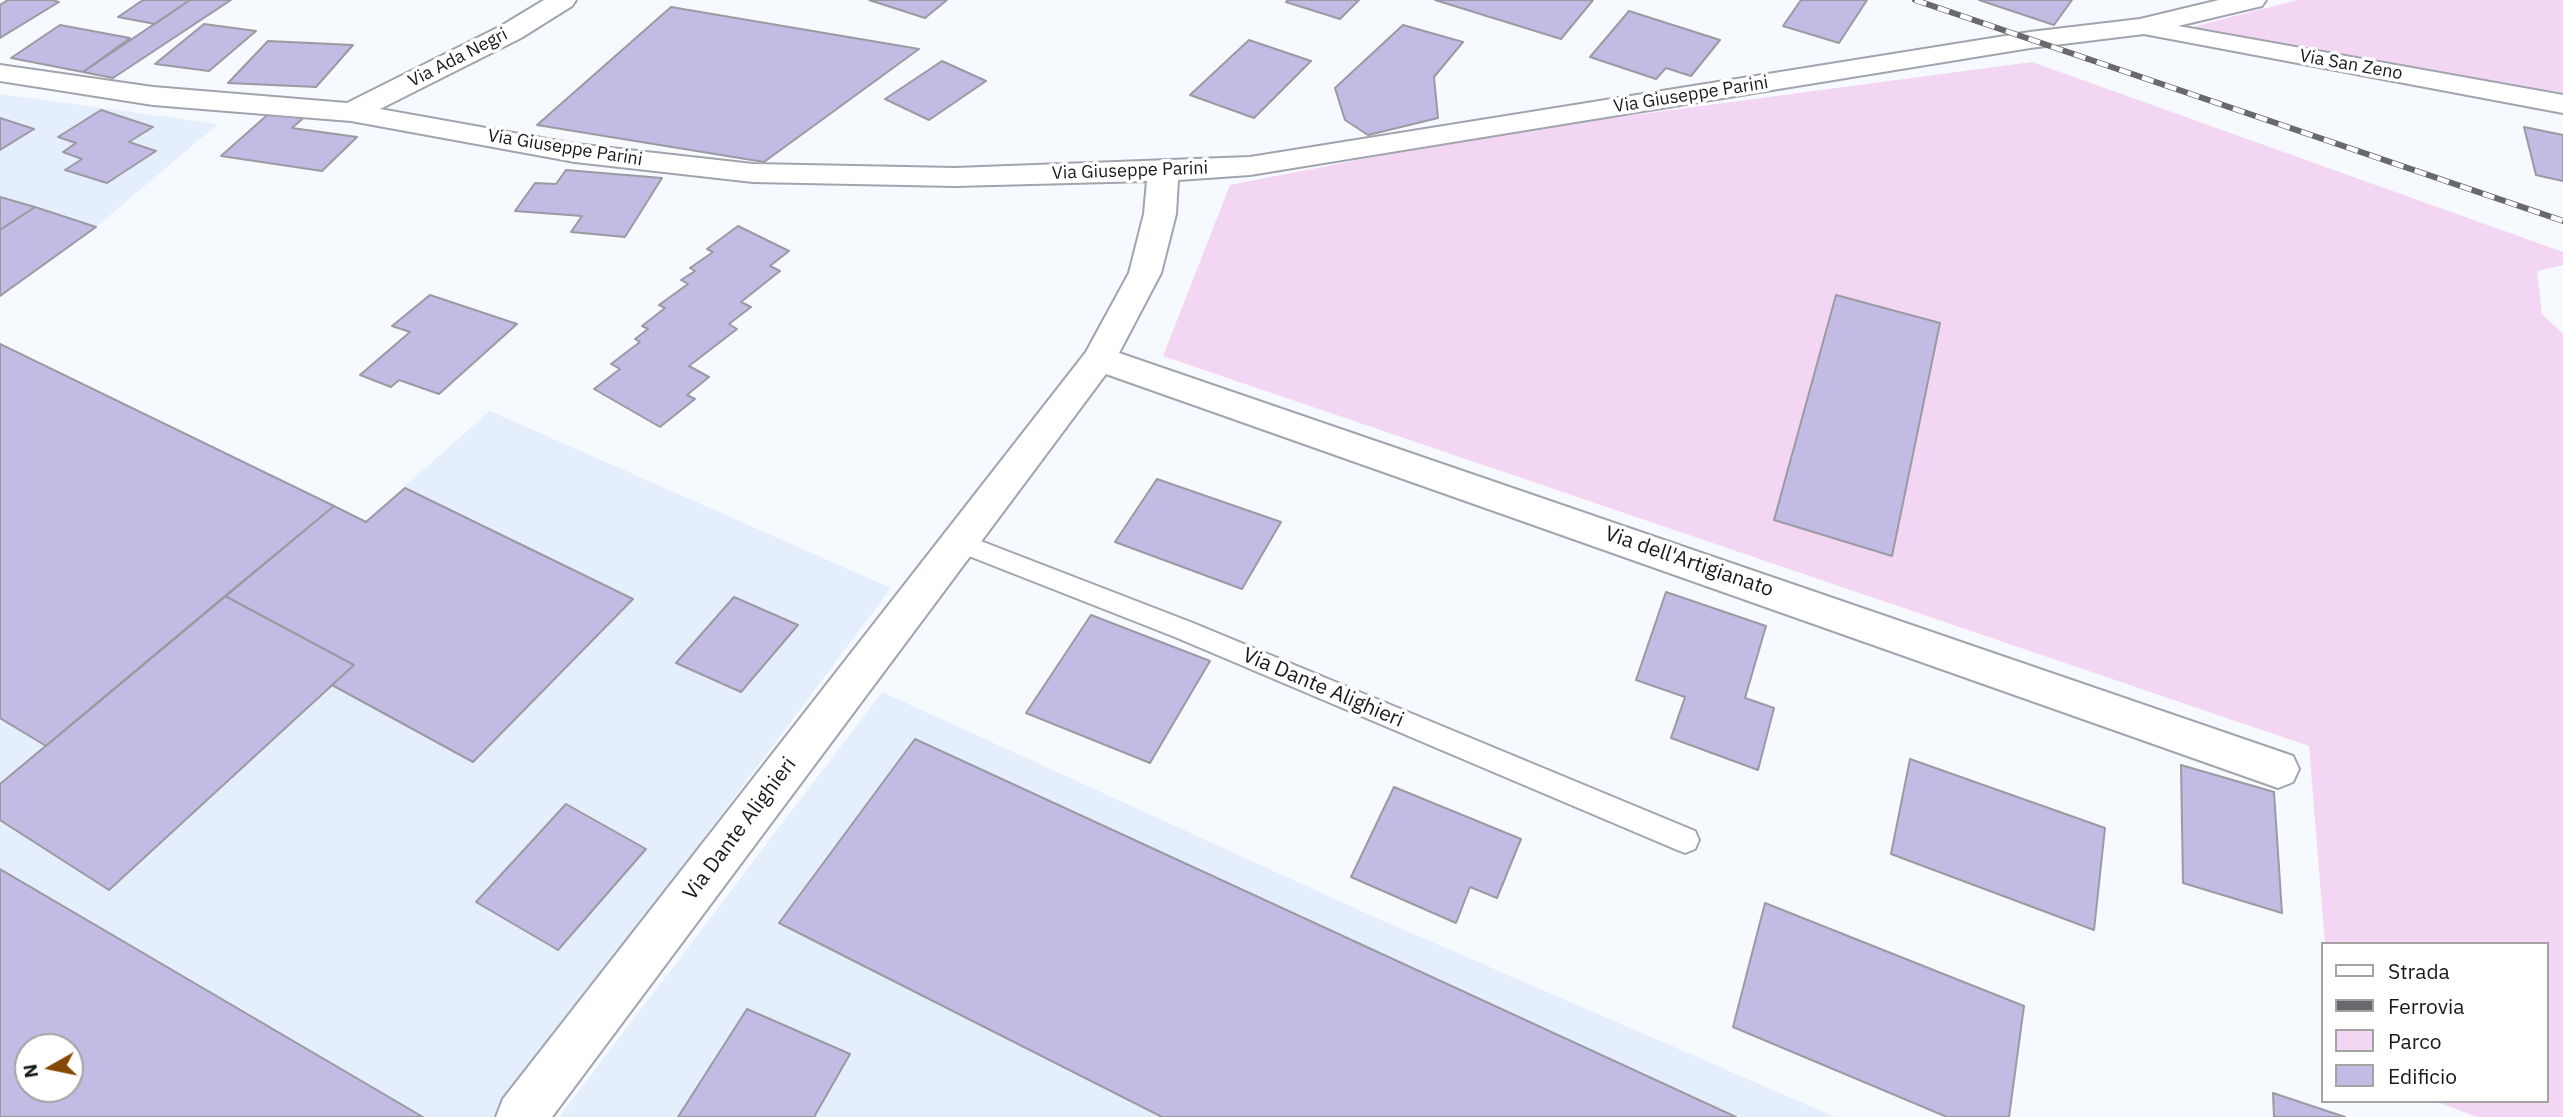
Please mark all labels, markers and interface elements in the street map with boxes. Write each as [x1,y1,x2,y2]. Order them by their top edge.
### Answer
street label: Via Ada Negri [405,24,511,92]
street label: Via San Zeno [2298,45,2404,85]
street label: Via Giuseppe Parini [1612,72,1770,118]
street label: Via Giuseppe Parini [486,125,644,171]
street label: Via Giuseppe Parini [1051,157,1209,185]
street label: Via dell'Artigianato [1601,521,1777,603]
street label: Via Dante Alighieri [1239,643,1407,733]
street label: Via Dante Alighieri [678,753,802,905]
legend [2322,942,2549,1103]
text: Strada [2388,957,2450,985]
text: Ferrovia [2388,992,2464,1020]
text: Parco [2388,1027,2442,1055]
north arrow [14,1033,84,1103]
text: N [17,1062,43,1080]
text: Edificio [2388,1062,2457,1090]

